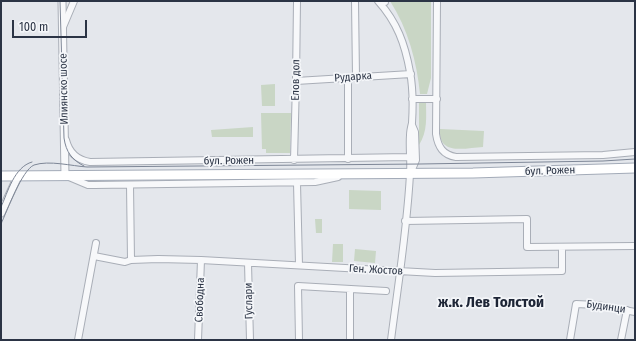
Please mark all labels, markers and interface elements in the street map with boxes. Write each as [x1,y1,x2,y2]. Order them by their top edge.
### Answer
scale bar [14,12,89,38]
text: 100 m [19,20,48,34]
street label: Илиянско шосе [57,53,71,125]
street label: Елов дол [289,59,303,101]
street label: Рударка [334,69,372,85]
street label: бул. Рожен [204,154,254,168]
street label: бул. Рожен [525,164,575,178]
street label: Ген. Жостов [349,262,403,278]
street label: Свободна [193,277,207,323]
street label: Гуслари [242,283,256,319]
district label: ж.к. Лев Толстой [438,294,544,312]
street label: Будинци [585,298,627,316]

